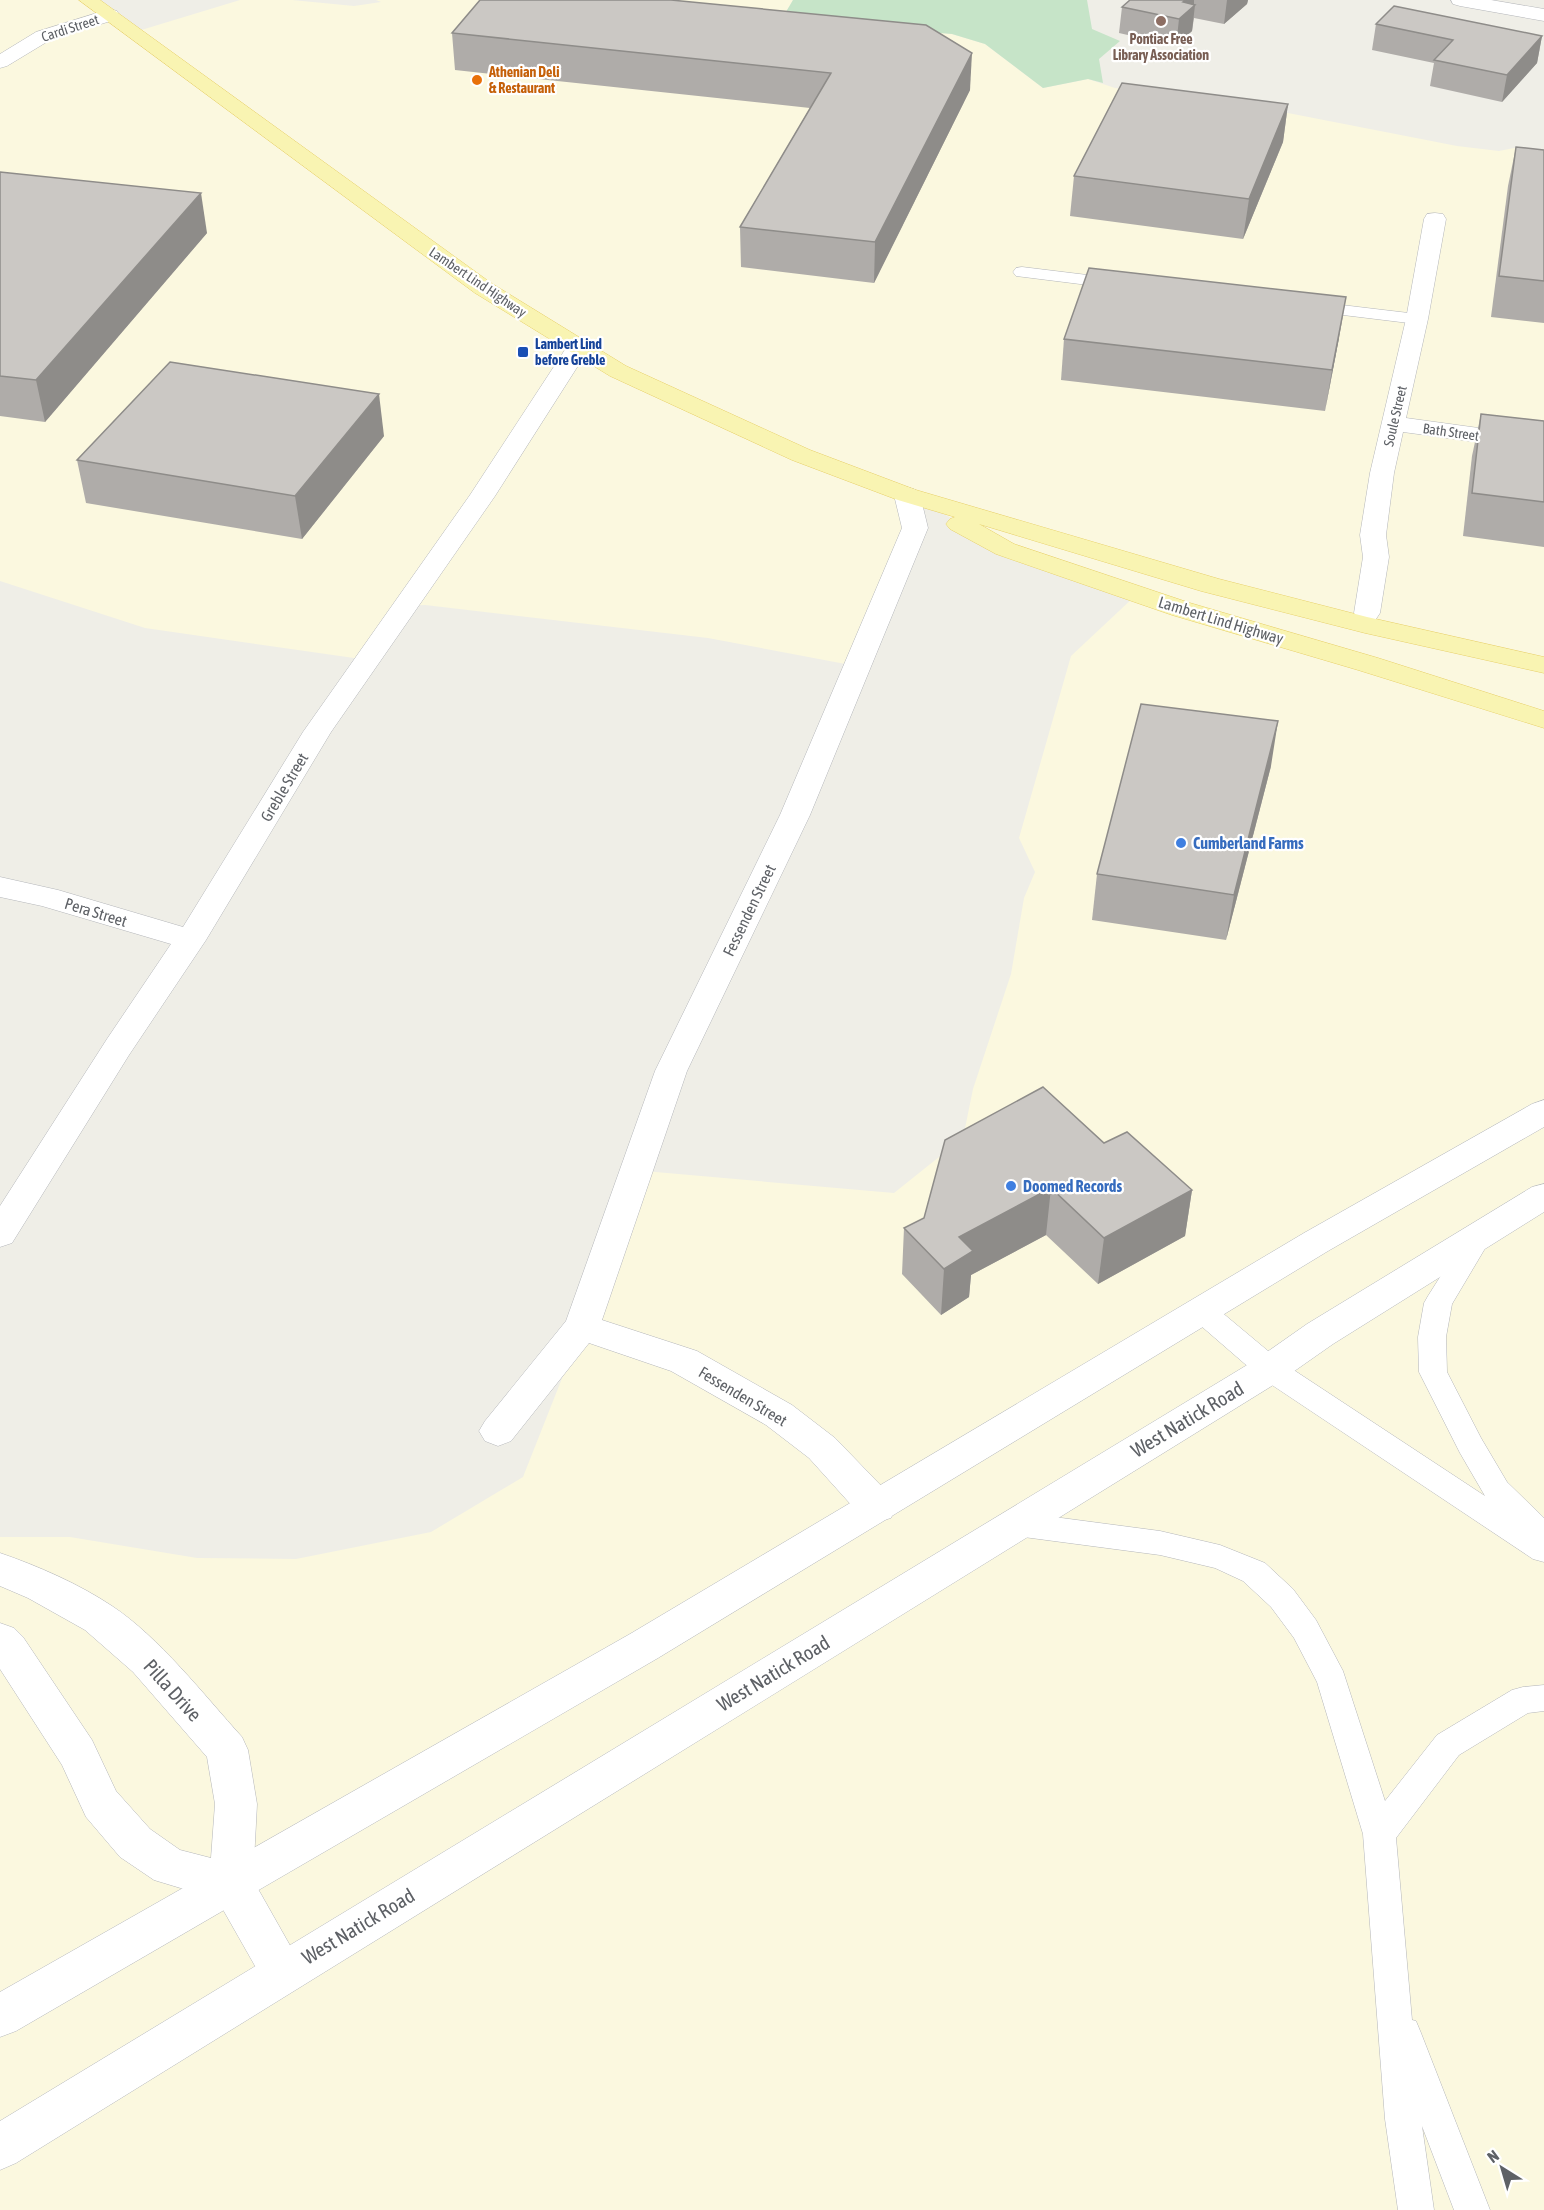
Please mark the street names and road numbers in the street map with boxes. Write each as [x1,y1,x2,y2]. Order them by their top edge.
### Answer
street label: Cardi Street [39,11,101,45]
street label: Lambert Lind Highway [426,244,530,321]
street label: Soule Street [1380,384,1410,448]
street label: Bath Street [1422,420,1480,444]
street label: Lambert Lind Highway [1156,592,1286,649]
street label: Greble Street [257,749,312,825]
street label: Fessenden Street [719,861,779,959]
street label: Pera Street [63,894,130,930]
street label: Fessenden Street [696,1363,791,1430]
street label: West Natick Road [1127,1376,1247,1462]
street label: West Natick Road [713,1630,833,1716]
street label: Pilla Drive [139,1654,207,1726]
street label: West Natick Road [298,1883,418,1969]

